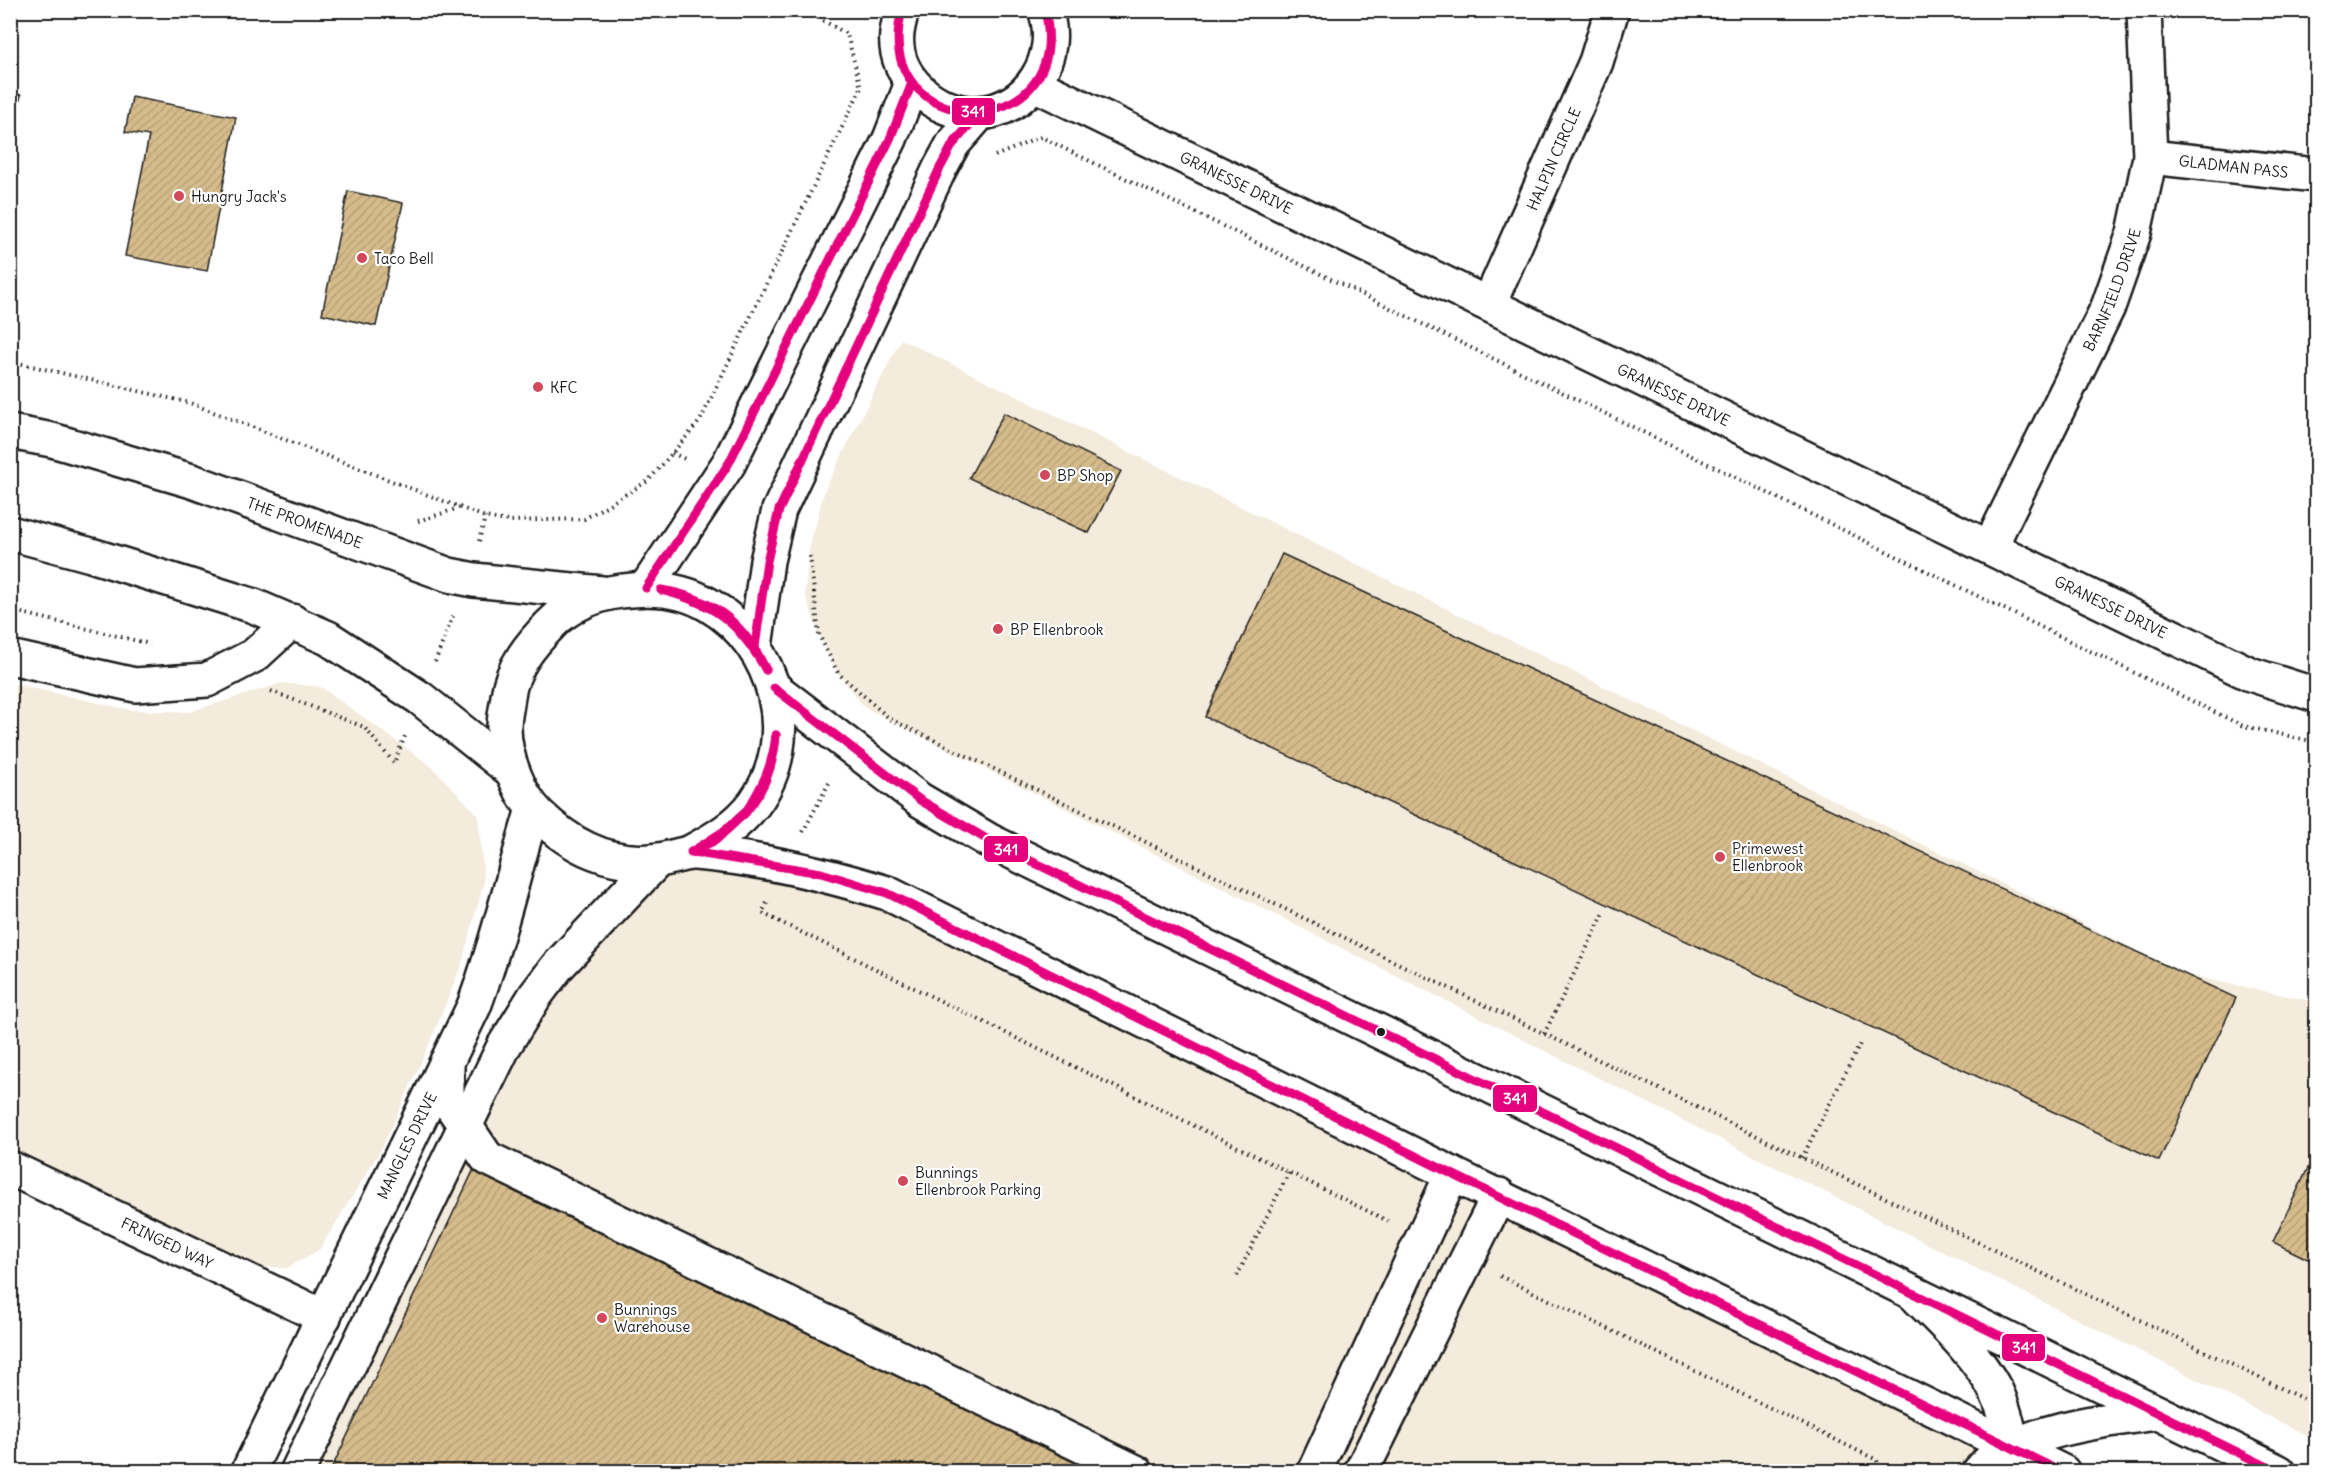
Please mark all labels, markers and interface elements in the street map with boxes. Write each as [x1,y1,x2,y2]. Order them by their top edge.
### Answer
line badge: 341 [951,97,996,126]
text: 341 [961,101,985,121]
street label: HALPIN CIRCLE [1522,104,1584,213]
street label: GRANESSE DRIVE [1177,147,1296,218]
street label: GLADMAN PASS [2178,151,2289,181]
place label: Hungry Jack's [191,187,287,206]
marker: Hungry Jack's [172,189,186,203]
street label: BARNFIELD DRIVE [2078,227,2144,354]
place label: Taco Bell [374,249,434,268]
marker: Taco Bell [355,251,369,265]
street label: GRANESSE DRIVE [1614,359,1733,430]
place label: KFC [550,378,578,397]
marker: KFC [531,380,545,394]
place label: BP Shop [1057,466,1113,485]
marker: BP Shop [1038,468,1052,482]
street label: THE PROMENADE [245,493,366,552]
street label: GRANESSE DRIVE [2051,571,2171,642]
place label: BP Ellenbrook [1010,620,1104,639]
marker: BP Ellenbrook [991,622,1005,636]
line badge: 341 [983,835,1029,863]
text: 341 [994,839,1018,859]
place label: Primewest Ellenbrook [1732,839,1804,875]
marker: Primewest Ellenbrook [1713,850,1727,864]
unlabelled marker [1375,1026,1387,1038]
line badge: 341 [1492,1084,1538,1113]
text: 341 [1503,1088,1527,1108]
street label: MANGLES DRIVE [372,1089,441,1202]
place label: Bunnings Ellenbrook Parking [915,1163,1041,1199]
marker: Bunnings Ellenbrook Parking [896,1174,910,1188]
street label: FRINGED WAY [118,1213,217,1273]
place label: Bunnings Warehouse [614,1300,690,1336]
marker: Bunnings Warehouse [595,1311,609,1325]
line badge: 341 [2001,1333,2046,1362]
text: 341 [2012,1337,2036,1357]

